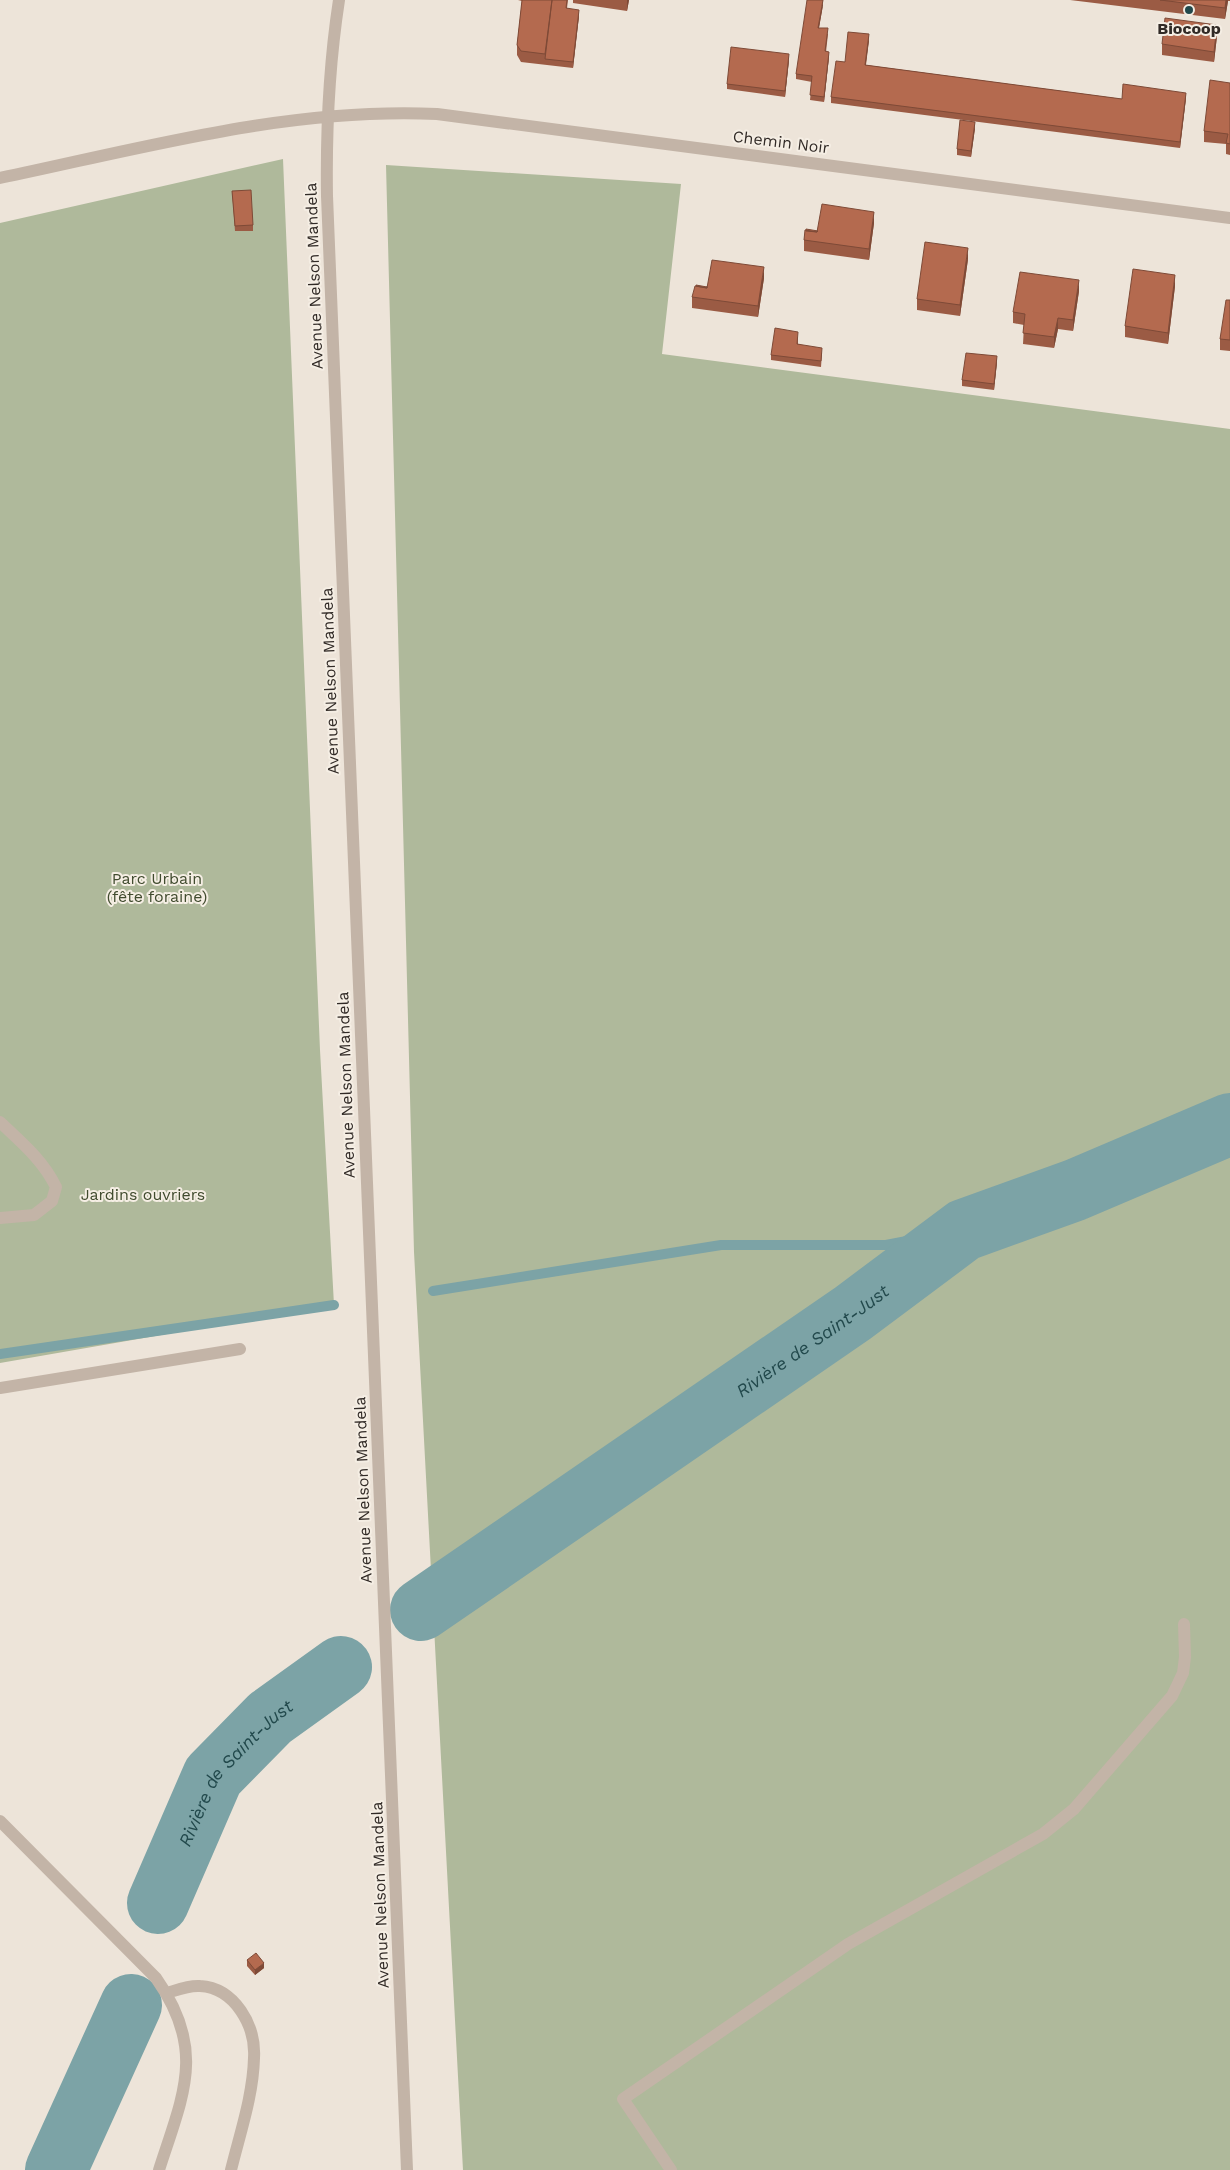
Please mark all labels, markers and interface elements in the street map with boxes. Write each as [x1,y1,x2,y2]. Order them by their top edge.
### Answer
marker: Biocoop [1183,4,1195,16]
place label: Biocoop [1157,19,1221,38]
street label: Chemin Noir [732,127,831,157]
street label: Avenue Nelson Mandela [301,182,327,370]
street label: Avenue Nelson Mandela [317,587,343,775]
park label: Parc Urbain (fête foraine) [107,869,207,906]
street label: Avenue Nelson Mandela [333,991,359,1179]
park label: Jardins ouvriers [81,1185,205,1204]
water label: Rivière de Saint-Just [732,1279,893,1401]
street label: Avenue Nelson Mandela [350,1396,376,1584]
water label: Rivière de Saint-Just [174,1694,297,1849]
street label: Avenue Nelson Mandela [367,1801,393,1989]

